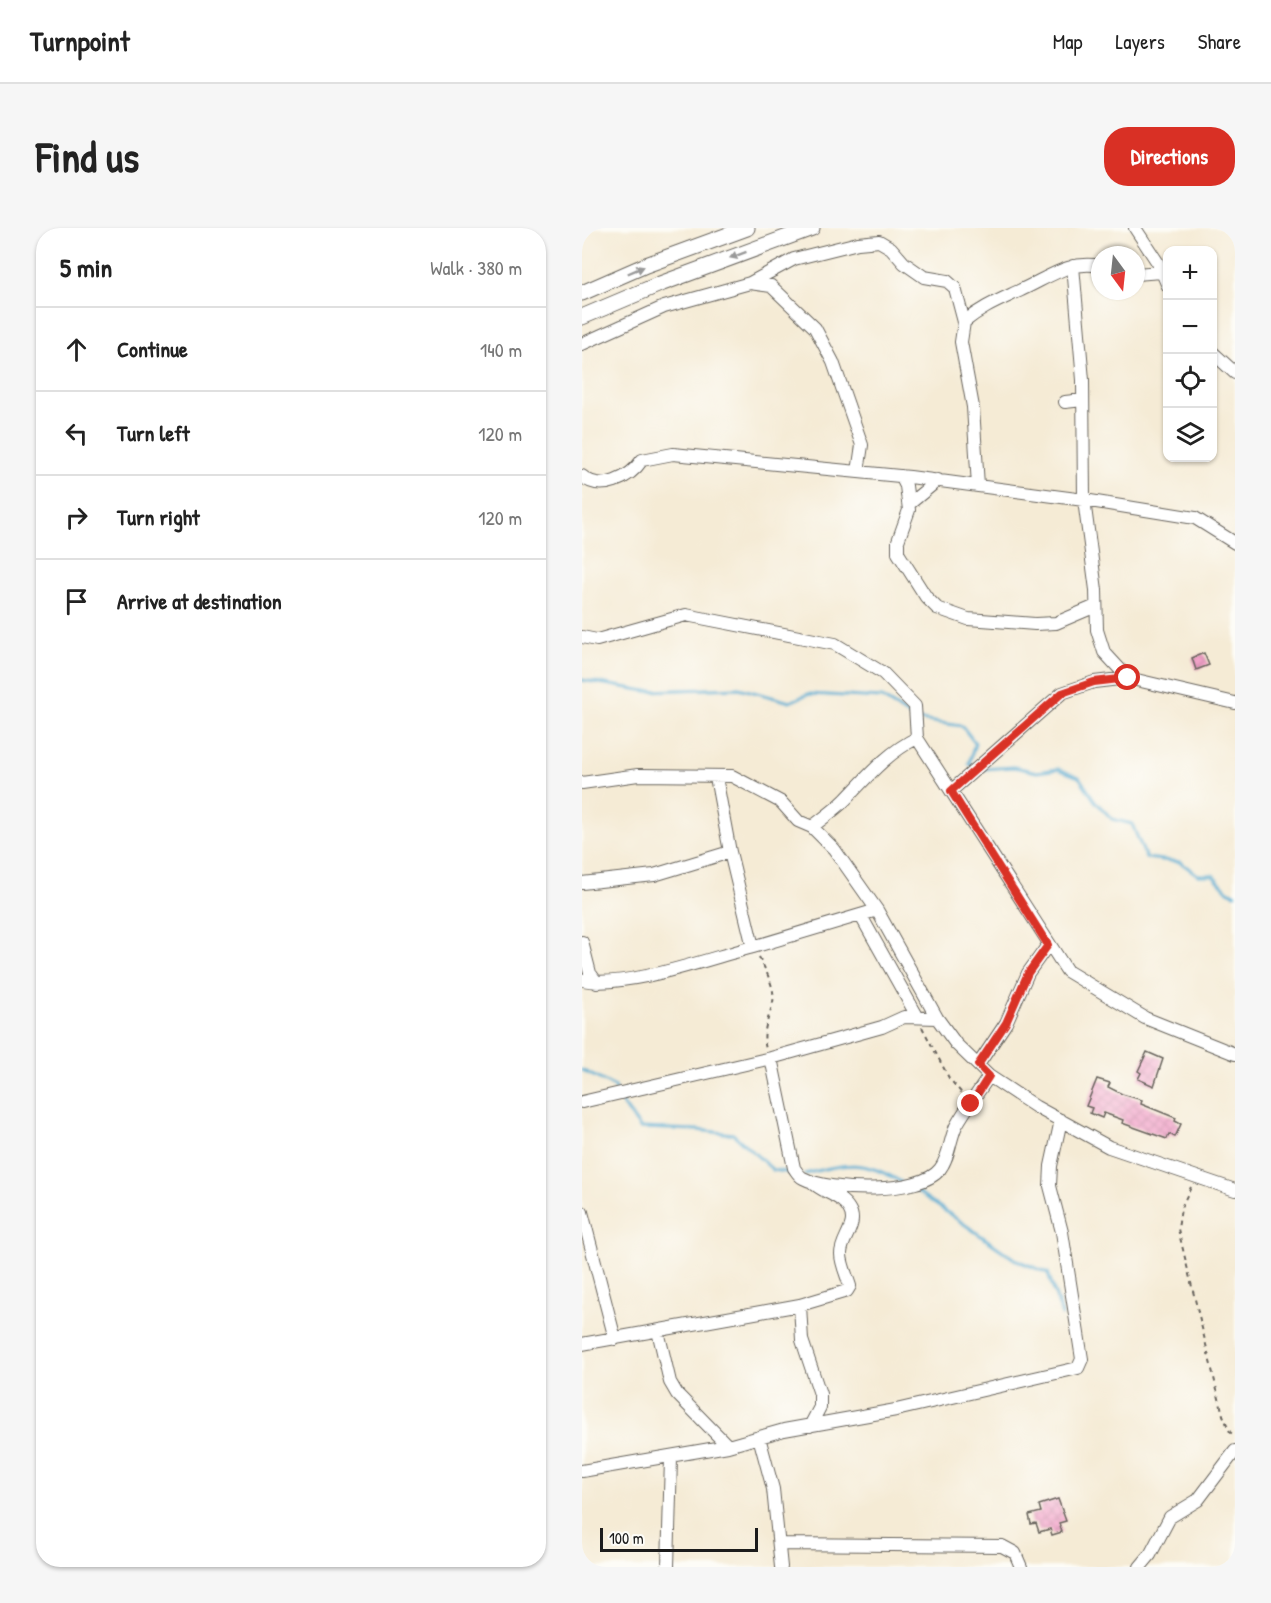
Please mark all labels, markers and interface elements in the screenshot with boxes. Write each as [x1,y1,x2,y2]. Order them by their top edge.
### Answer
text: Turnpoint [30,22,130,60]
text: Map [1053,27,1082,56]
text: Layers [1115,27,1165,56]
text: Share [1198,27,1241,56]
button: Directions [1104,127,1235,186]
text: Find us [36,128,139,185]
north arrow [1091,246,1145,300]
map controls [1163,246,1217,462]
button: + [1163,246,1217,300]
text: 5 min [60,250,112,285]
one-way arrow [729,251,747,261]
text: Walk · 380 m [430,254,522,281]
one-way arrow [627,265,644,274]
button: − [1163,300,1217,354]
icon: ahead [60,333,93,366]
text: Continue [117,334,188,364]
text: 140 m [480,336,522,363]
button: locate [1163,354,1217,408]
button: layers [1163,408,1217,462]
icon: left [60,417,93,450]
text: Turn left [117,418,190,448]
text: 120 m [478,420,522,447]
icon: right [60,501,93,534]
text: Turn right [117,502,200,532]
text: 120 m [478,504,522,531]
icon: arrive [60,585,93,618]
text: Arrive at destination [117,586,282,616]
route start [1114,664,1140,690]
route end [957,1090,983,1116]
scale bar [600,1525,758,1552]
text: 100 m [609,1527,644,1549]

